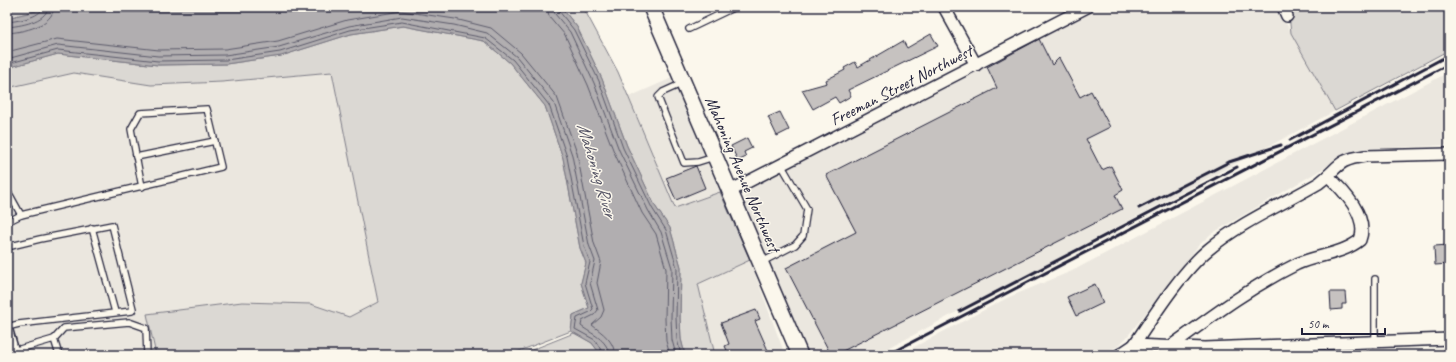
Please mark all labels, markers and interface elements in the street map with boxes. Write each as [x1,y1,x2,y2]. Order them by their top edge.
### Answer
street label: Freeman Street Northwest [827,40,978,130]
street label: Mahoning Avenue Northwest [700,93,786,257]
water label: Mahoning River [572,120,623,223]
scale bar [1302,310,1385,336]
text: 50 m [1308,316,1330,332]

